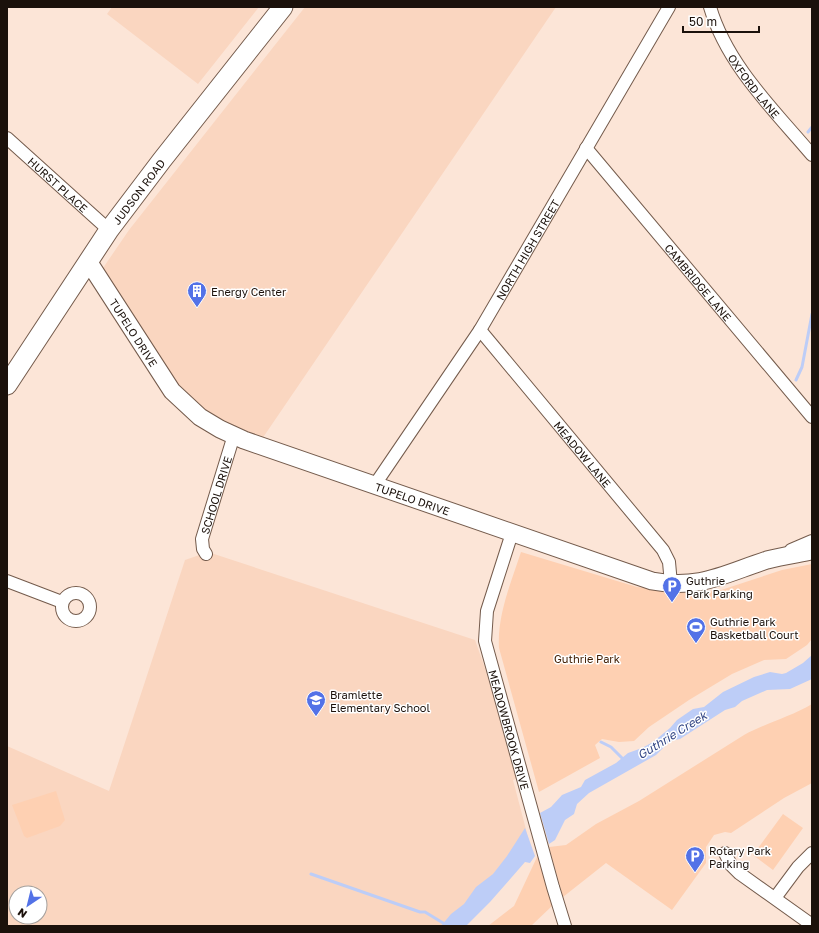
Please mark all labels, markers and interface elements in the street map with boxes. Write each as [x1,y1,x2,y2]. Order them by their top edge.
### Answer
scale bar [683,8,759,34]
text: 50 m [689,14,717,29]
street label: OXFORD LANE [726,51,783,120]
street label: HURST PLACE [26,154,91,215]
street label: JUDSON ROAD [109,156,167,227]
street label: NORTH HIGH STREET [493,197,562,302]
street label: CAMBRIDGE LANE [663,241,735,323]
building icon: Energy Center [186,280,208,308]
place label: Energy Center [211,285,287,298]
street label: TUPELO DRIVE [107,296,161,369]
street label: MEADOW LANE [552,418,614,490]
street label: SCHOOL DRIVE [197,454,234,536]
street label: TUPELO DRIVE [373,479,452,517]
place label: Guthrie Park Parking [686,574,753,600]
parking icon: Guthrie Park Parking [661,575,683,603]
place label: Guthrie Park Basketball Court [710,615,799,641]
sports icon: Guthrie Park Basketball Court [685,616,707,644]
park label: Guthrie Park [554,652,620,665]
street label: MEADOWBROOK DRIVE [487,668,532,792]
place label: Bramlette Elementary School [330,688,430,714]
school or university icon: Bramlette Elementary School [305,689,327,717]
water label: Guthrie Creek [634,707,711,762]
place label: Rotary Park Parking [709,844,771,870]
parking icon: Rotary Park Parking [684,845,706,873]
north arrow [8,885,48,925]
text: N [15,906,29,921]

